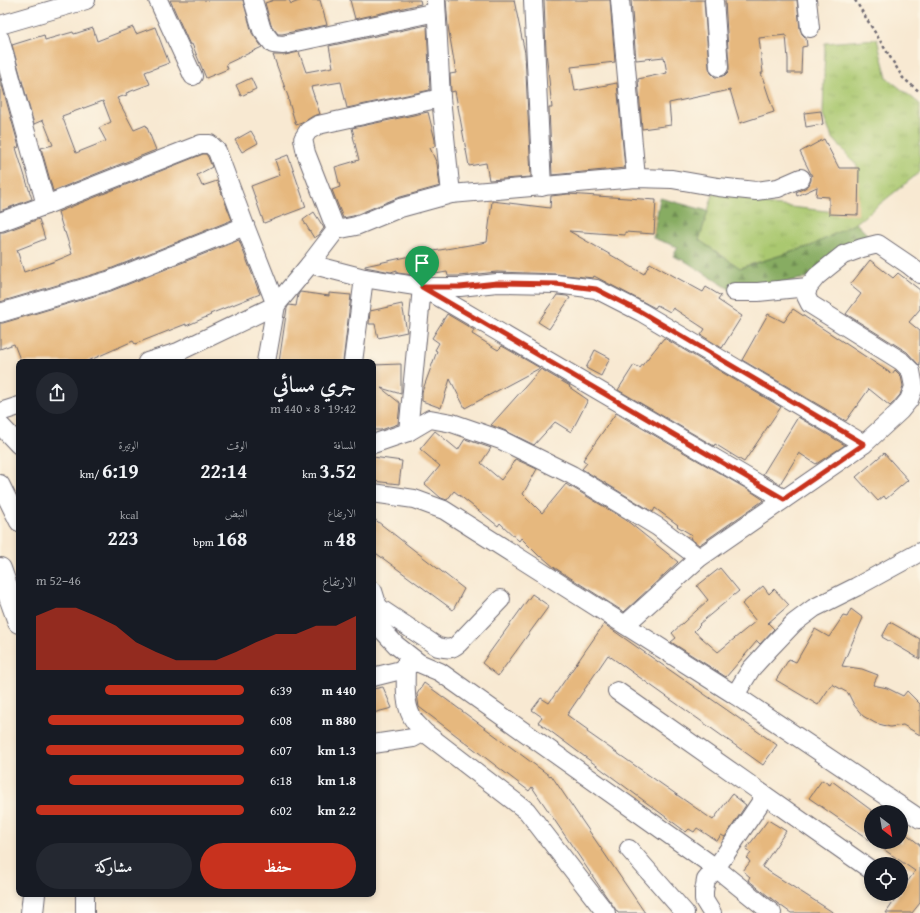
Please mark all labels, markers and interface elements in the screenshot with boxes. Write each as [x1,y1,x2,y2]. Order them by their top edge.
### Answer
pin [405,246,439,287]
icon: arrive [411,252,433,274]
text: جري مسائي [273,368,356,400]
button: share [36,372,78,414]
text: 19:42 · 8 × 440 m [270,399,356,418]
text: الوتيرة [118,437,139,453]
text: الوقت [226,437,247,453]
text: المسافة [334,437,356,453]
text: 6:19 [102,456,139,485]
text: 22:14 [200,456,247,485]
text: 3.52 [319,456,356,485]
text: /km [80,466,102,482]
text: km [302,466,319,482]
text: النبض [225,505,247,521]
text: الارتفاع [327,505,356,521]
text: kcal [120,507,139,523]
text: 223 [108,523,139,552]
text: 168 [216,524,247,553]
text: 48 [335,524,356,553]
text: bpm [193,534,216,550]
text: m [324,534,335,550]
text: 46–52 m [36,571,81,590]
text: الارتفاع [322,572,356,591]
text: 6:39 [270,681,292,700]
text: 440 m [322,681,356,700]
text: 6:08 [270,711,292,730]
text: 880 m [322,711,356,730]
text: 6:07 [270,741,292,760]
text: 1.3 km [317,741,356,760]
text: 6:18 [270,771,292,790]
text: 1.8 km [317,771,356,790]
text: 6:02 [270,801,292,820]
text: 2.2 km [317,801,356,820]
north arrow [864,805,908,849]
map controls [864,805,908,901]
button: مشاركة [36,843,192,889]
button: حفظ [200,843,356,889]
button: locate [864,857,908,901]

